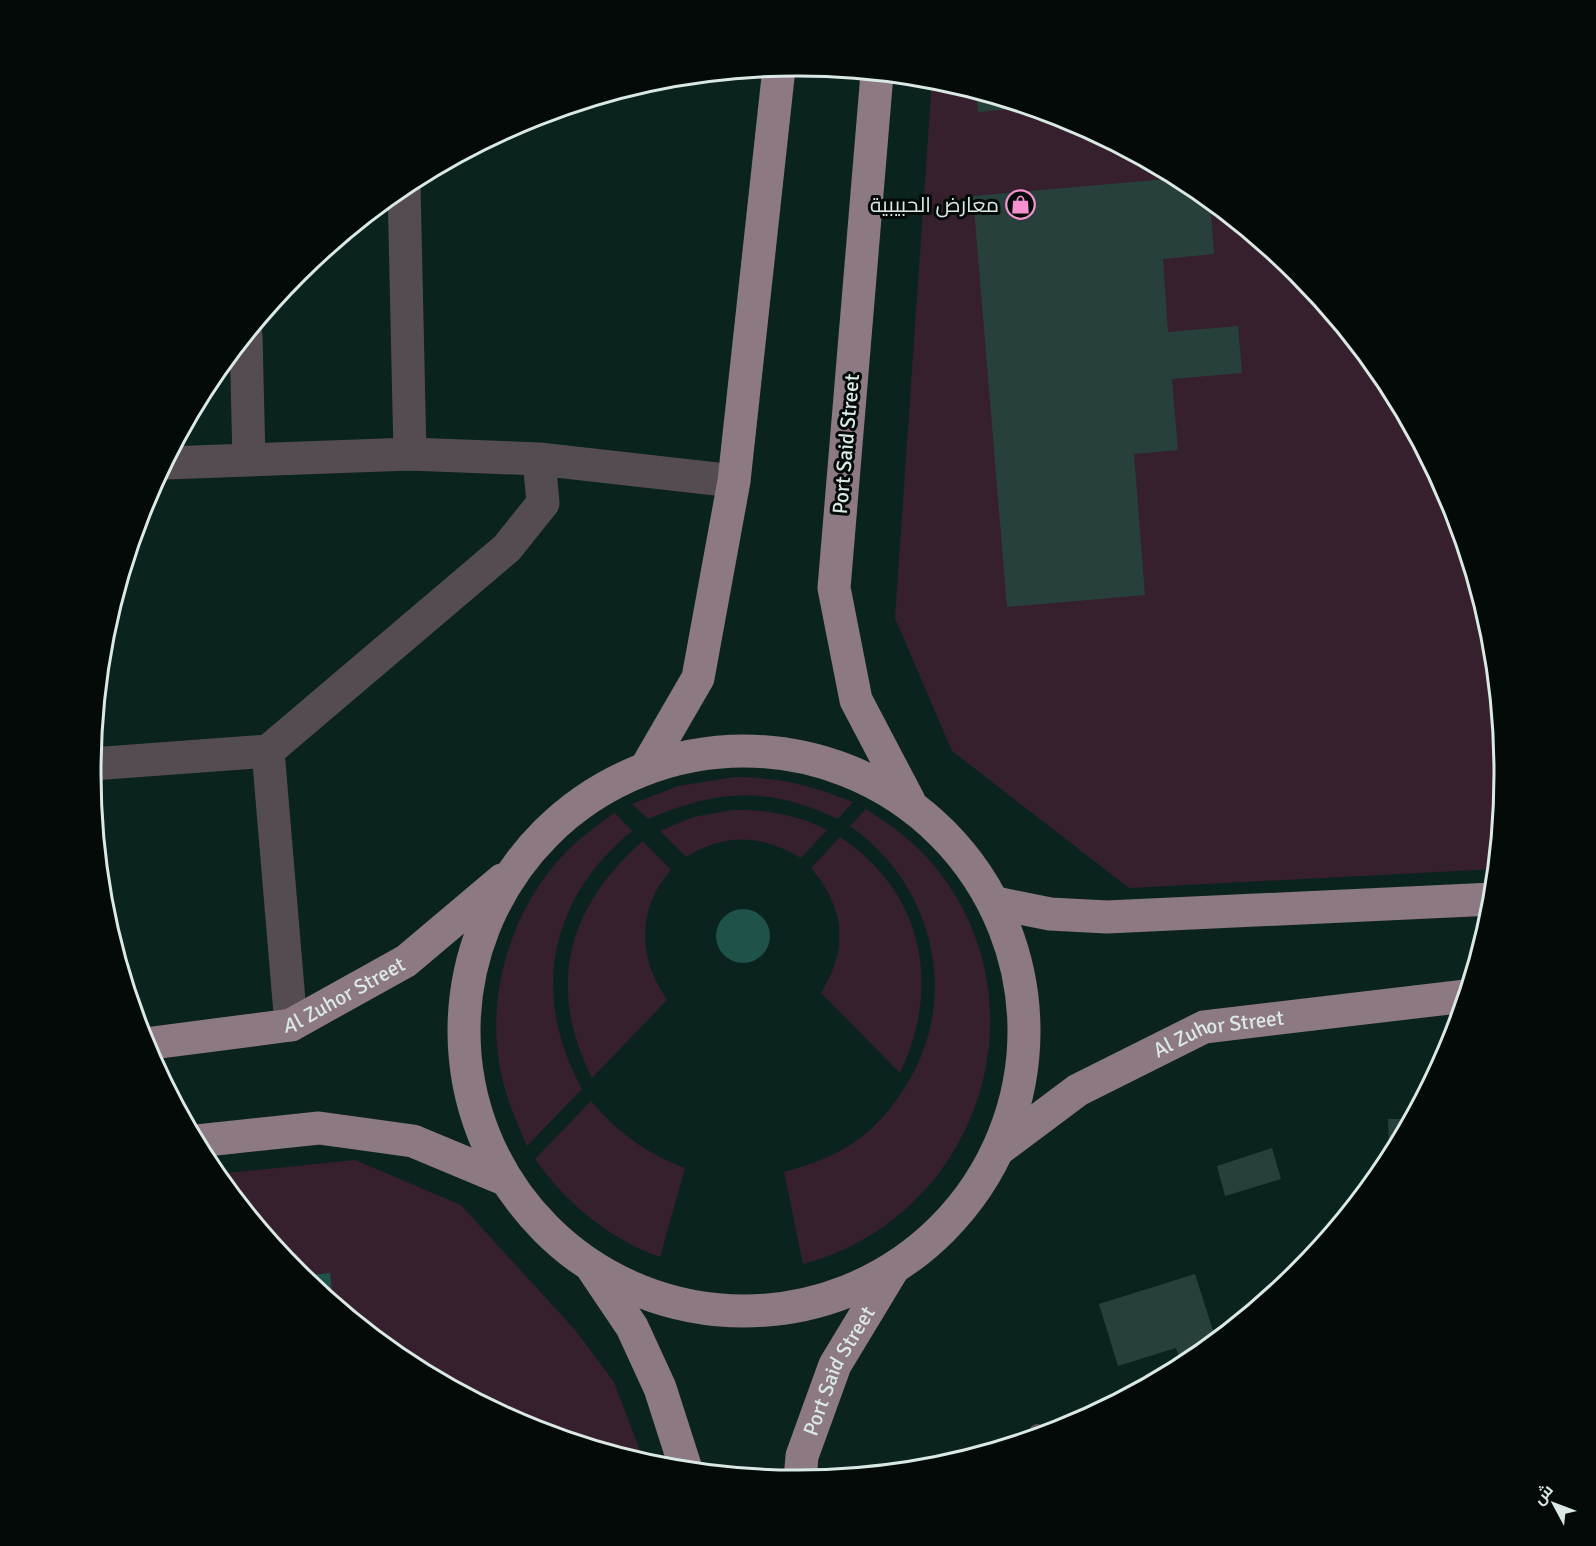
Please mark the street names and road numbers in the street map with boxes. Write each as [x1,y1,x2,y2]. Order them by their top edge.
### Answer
street label: Port Said Street [827,373,865,515]
street label: Al Zuhor Street [282,951,410,1039]
street label: Al Zuhor Street [1149,1005,1285,1063]
street label: Port Said Street [797,1301,881,1439]

